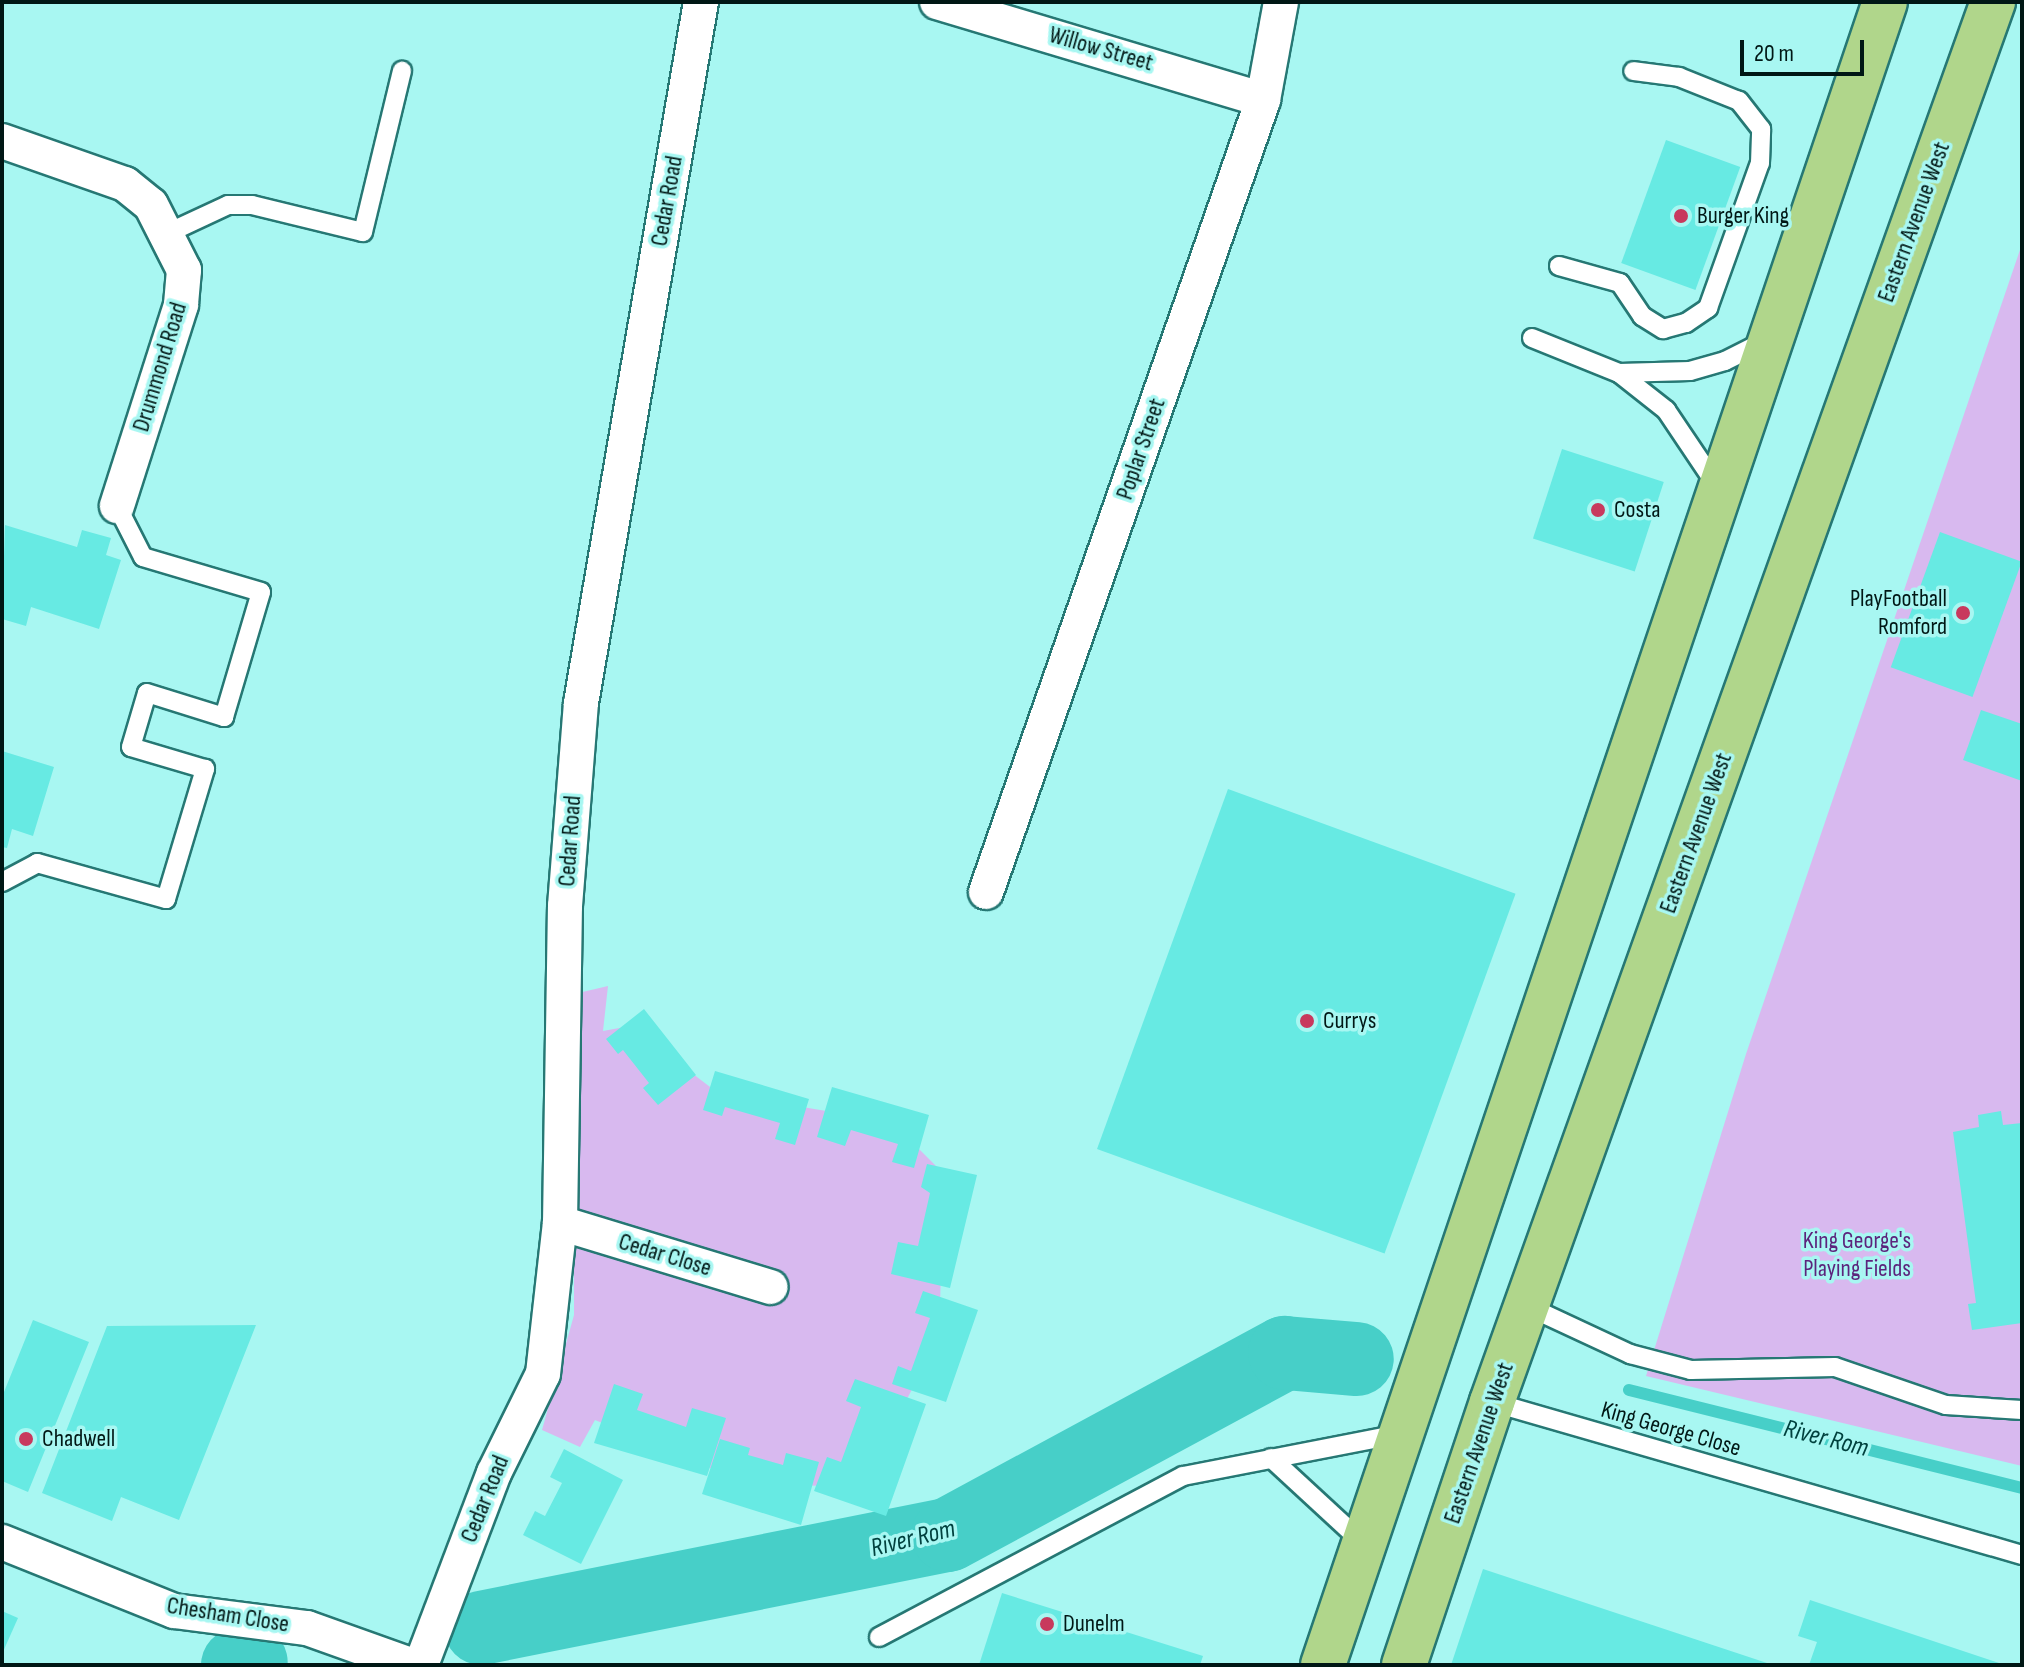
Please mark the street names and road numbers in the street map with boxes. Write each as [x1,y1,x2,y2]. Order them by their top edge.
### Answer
street label: Willow Street [1046,20,1156,78]
street label: Eastern Avenue West [1872,138,1956,306]
street label: Cedar Road [645,154,689,248]
street label: Drummond Road [127,299,193,435]
street label: Poplar Street [1110,395,1172,503]
street label: Eastern Avenue West [1654,749,1738,917]
street label: Cedar Road [552,795,588,887]
street label: Cedar Close [615,1227,715,1283]
street label: Eastern Avenue West [1438,1359,1520,1527]
street label: King George Close [1598,1395,1744,1463]
street label: Cedar Road [455,1451,515,1547]
street label: Chesham Close [165,1591,291,1639]

